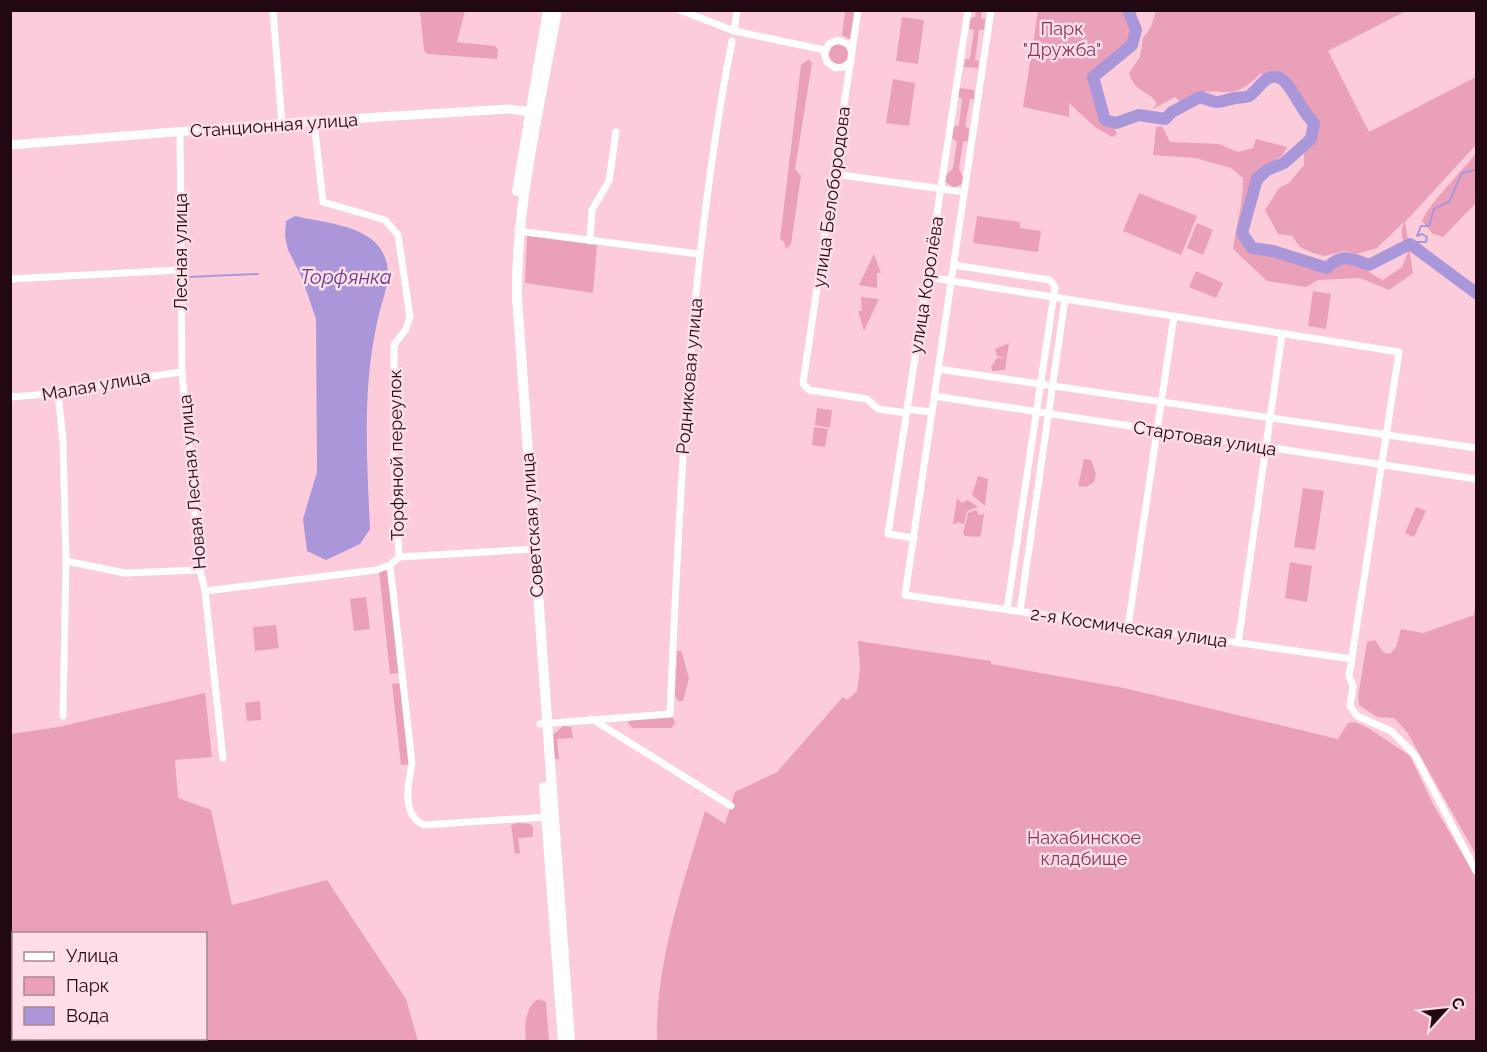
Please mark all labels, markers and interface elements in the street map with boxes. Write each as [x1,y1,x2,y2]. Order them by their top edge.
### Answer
park label: Парк "Дружба" [1023,18,1101,60]
street label: улица Белобородова [808,105,854,289]
street label: Станционная улица [189,109,359,141]
street label: Лесная улица [170,193,191,311]
street label: улица Королёва [905,215,947,355]
water label: Торфянка [300,265,392,289]
street label: Родниковая улица [672,297,706,455]
street label: Малая улица [40,365,152,405]
street label: Торфяной переулок [384,369,408,541]
street label: Новая Лесная улица [174,394,210,570]
street label: Стартовая улица [1132,416,1278,460]
street label: Советская улица [516,452,548,598]
street label: 2-я Космическая улица [1029,603,1229,651]
park label: Нахабинское кладбище [1027,827,1141,869]
legend [12,932,207,1040]
text: Улица [66,945,118,966]
text: Парк [66,975,109,996]
north arrow [1415,980,1475,1040]
text: С [1447,994,1469,1013]
text: Вода [66,1005,109,1026]

